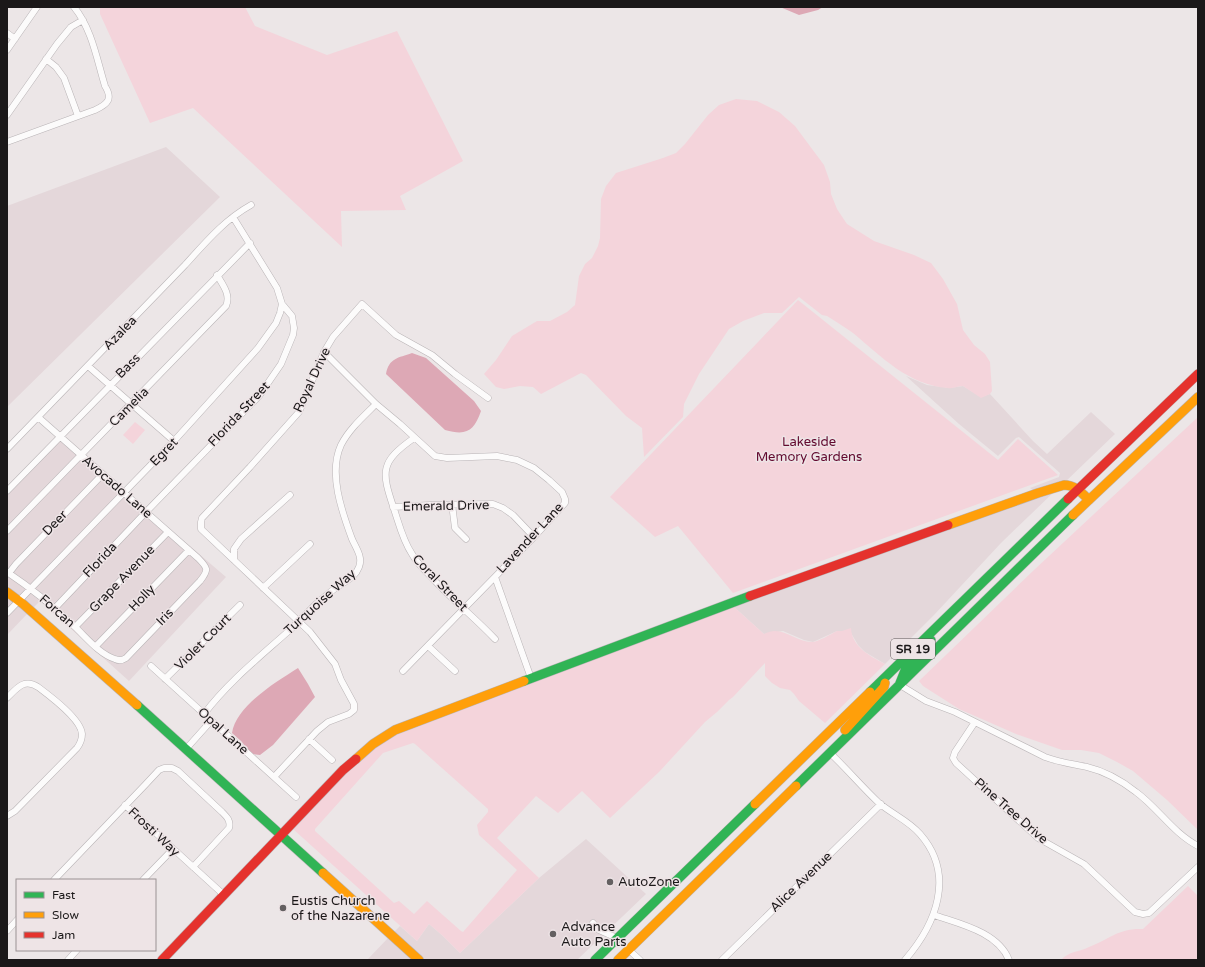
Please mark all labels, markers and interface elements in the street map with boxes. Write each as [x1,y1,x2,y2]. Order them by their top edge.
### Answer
street label: Azalea [100,313,140,353]
street label: Royal Drive [290,345,334,415]
street label: Bass [112,350,144,382]
street label: Florida Street [205,378,273,450]
street label: Camelia [106,384,152,430]
street label: Egret [147,434,181,470]
park label: Lakeside Memory Gardens [756,434,862,465]
street label: Avocado Lane [79,452,155,522]
street label: Emerald Drive [403,497,489,515]
street label: Lavender Lane [493,499,567,577]
street label: Deer [39,507,71,539]
street label: Florida [80,539,120,581]
street label: Grape Avenue [86,542,158,616]
street label: Coral Street [409,551,471,615]
street label: Turquoise Way [281,566,359,638]
street label: Holly [125,581,159,615]
street label: Forcan [36,591,78,631]
street label: Iris [153,605,177,629]
street label: Violet Court [171,610,235,674]
road number: SR 19 [891,639,935,659]
street label: Opal Lane [194,704,252,758]
street label: Pine Tree Drive [971,775,1051,847]
street label: Frosti Way [125,804,183,860]
street label: Alice Avenue [767,848,835,916]
place label: AutoZone [618,874,680,890]
marker: AutoZone [605,877,615,887]
legend [16,879,156,951]
text: Fast [52,888,76,902]
place label: Eustis Church of the Nazarene [291,893,390,924]
marker: Eustis Church of the Nazarene [278,903,288,913]
text: Slow [52,908,79,922]
place label: Advance Auto Parts [561,919,626,950]
text: Jam [52,928,75,942]
marker: Advance Auto Parts [548,929,558,939]

